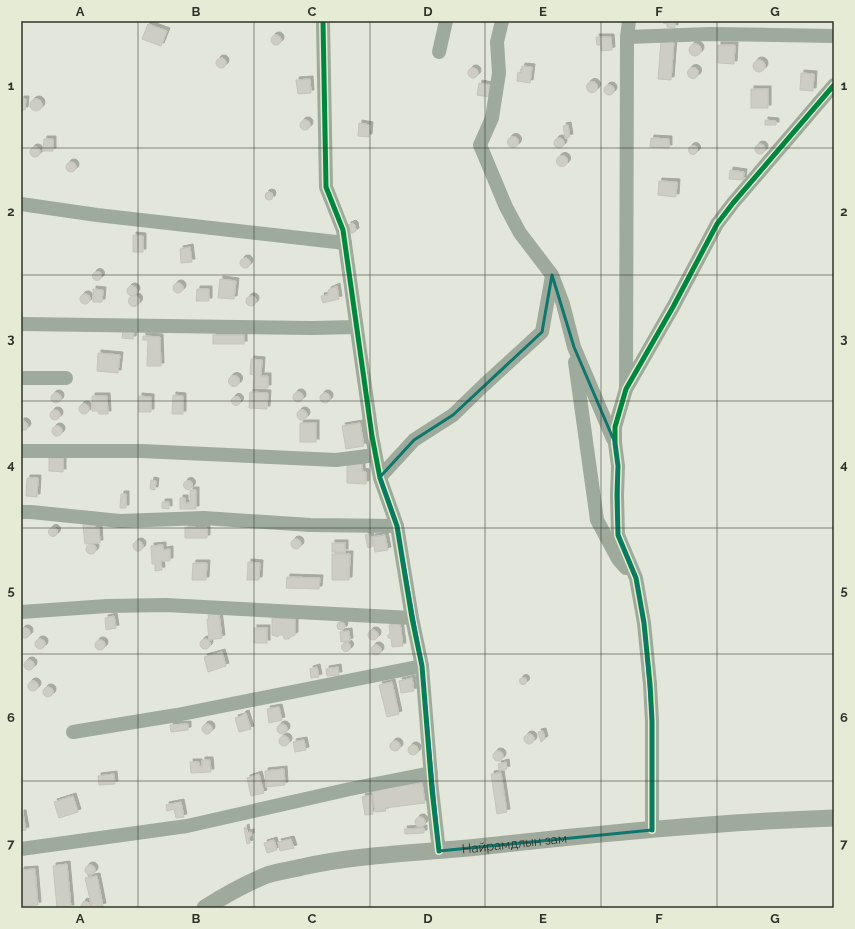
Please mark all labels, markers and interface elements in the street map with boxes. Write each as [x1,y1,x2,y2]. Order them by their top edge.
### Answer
text: A [76,4,85,19]
text: B [192,4,201,19]
text: C [308,4,317,19]
text: D [423,4,433,19]
text: E [539,4,547,19]
text: F [655,4,663,19]
text: G [770,4,780,19]
text: 1 [8,78,15,93]
text: 1 [841,78,848,93]
text: 2 [7,204,15,219]
text: 2 [840,204,848,219]
text: 3 [7,331,15,346]
text: 3 [840,331,848,346]
text: 4 [7,457,15,472]
text: 4 [840,457,848,472]
text: 5 [7,583,15,598]
text: 5 [840,583,848,598]
text: 6 [7,710,15,725]
text: 6 [840,710,848,725]
street label: Найрамдлын зам [461,831,568,857]
text: 7 [7,836,15,851]
text: 7 [840,836,848,851]
text: A [76,911,85,926]
text: B [192,911,201,926]
text: C [308,911,317,926]
text: D [423,911,433,926]
text: E [539,911,547,926]
text: F [655,911,663,926]
text: G [770,911,780,926]

